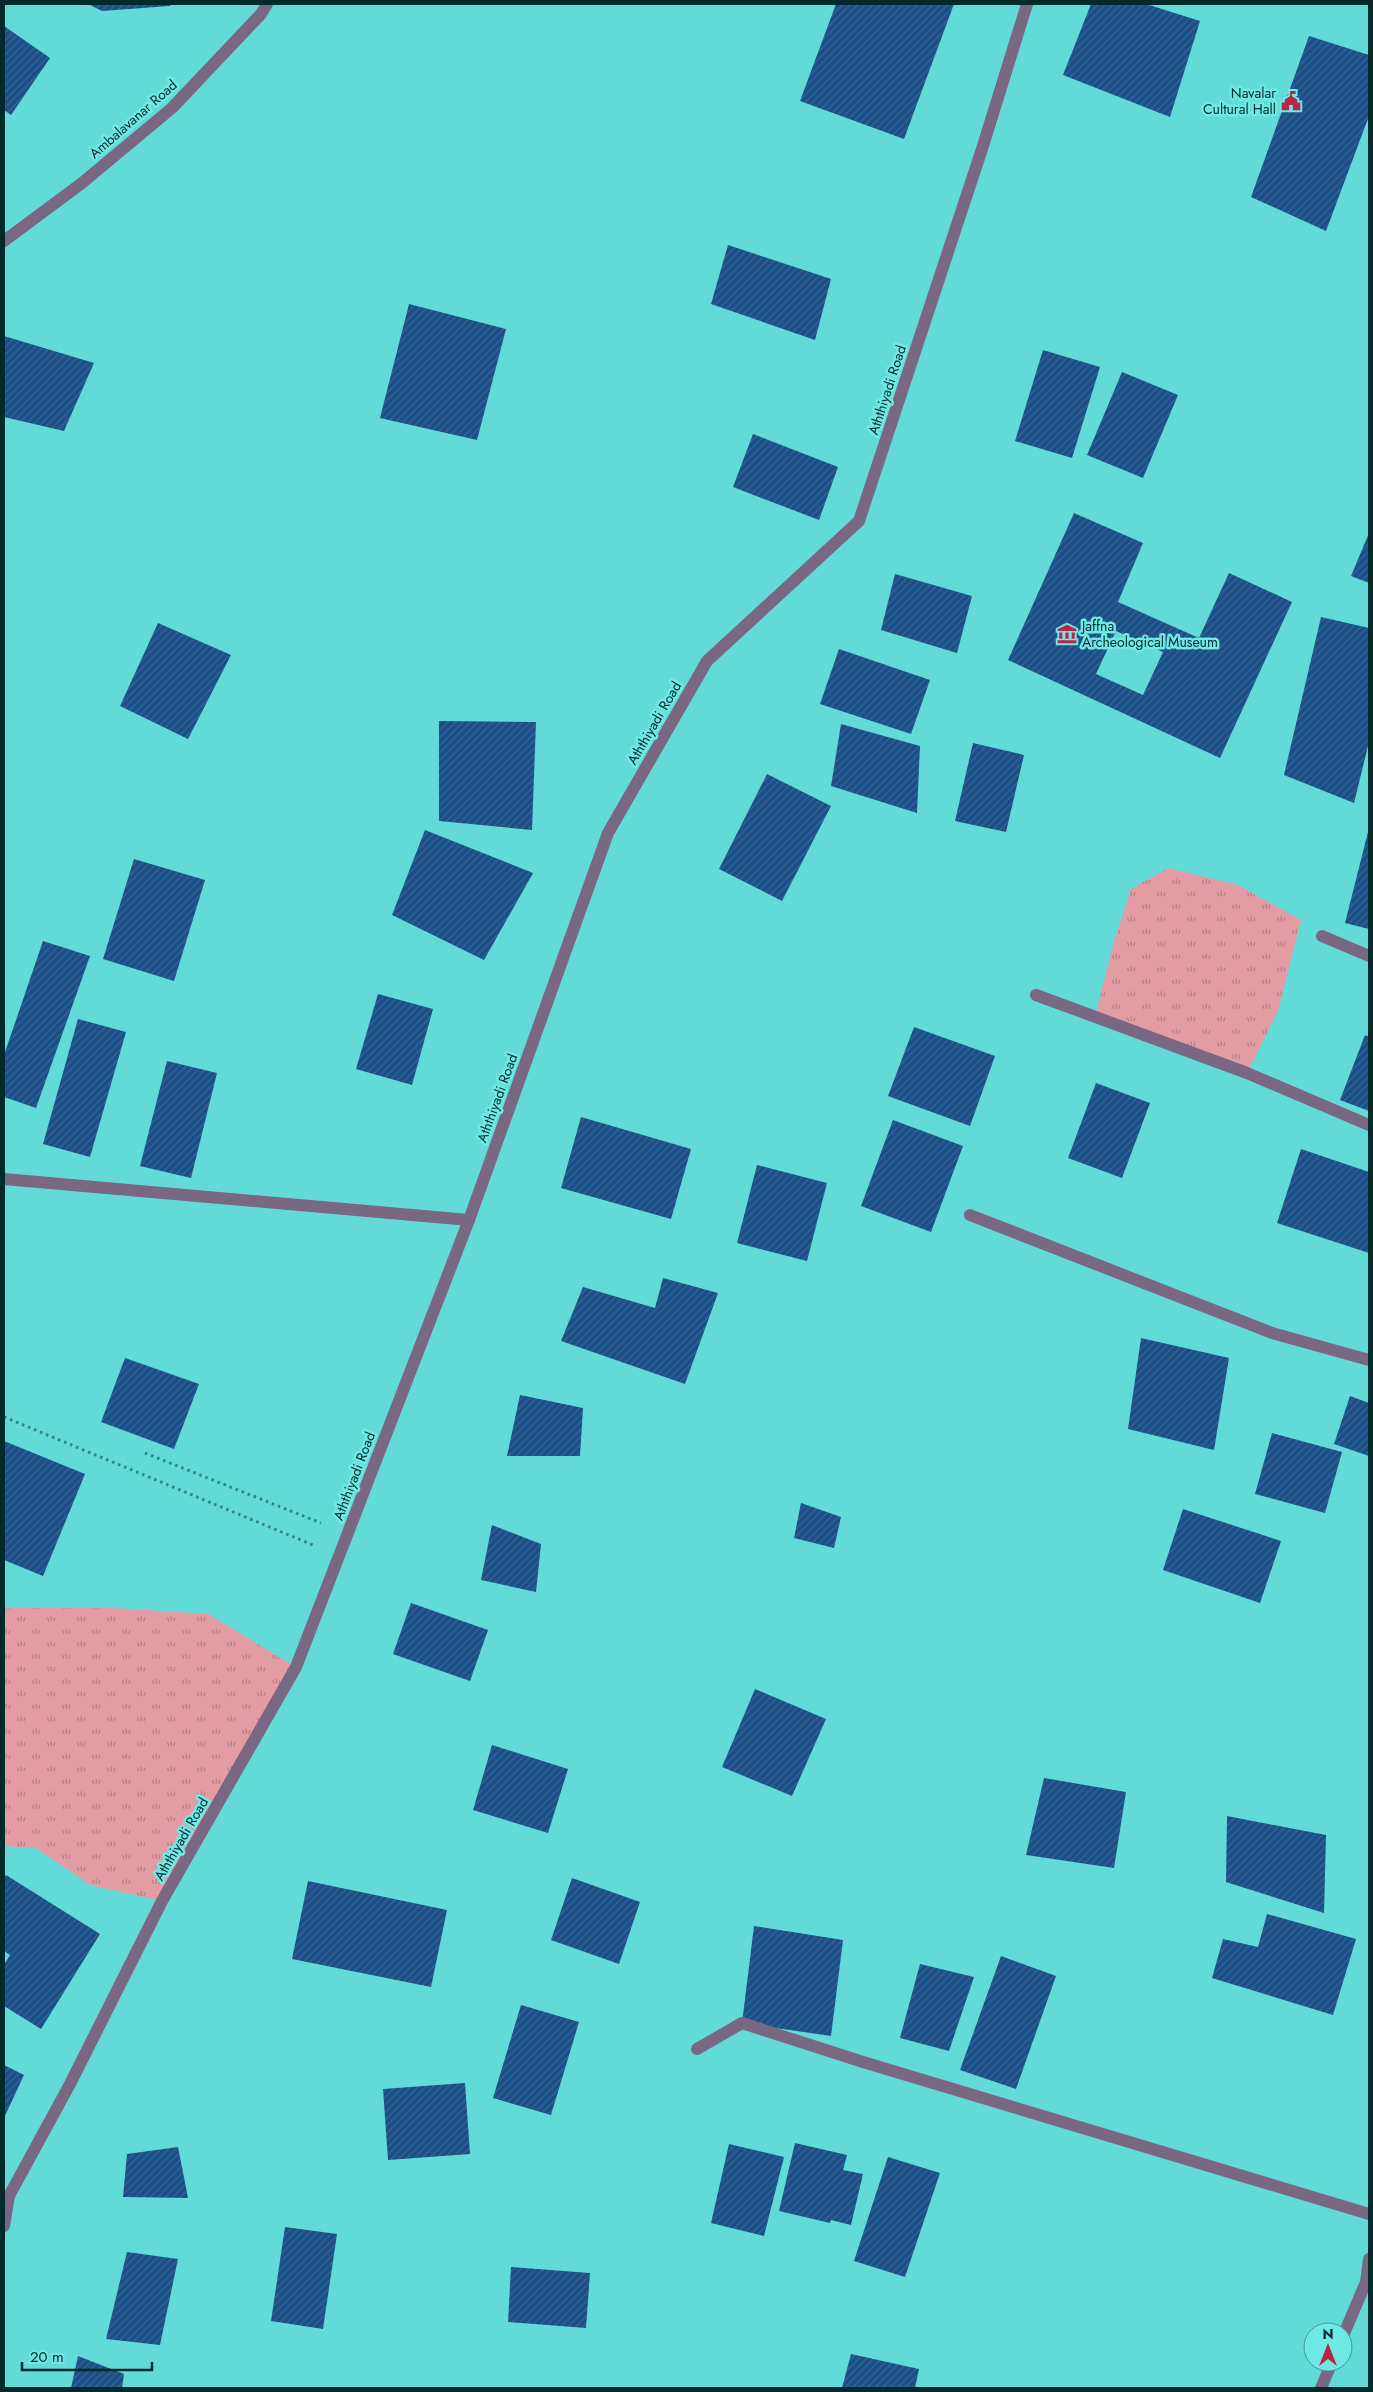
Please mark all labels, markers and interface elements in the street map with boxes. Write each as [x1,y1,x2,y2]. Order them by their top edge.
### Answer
street label: Ambalavanar Road [85,75,181,163]
place label: Navalar Cultural Hall [1203,83,1276,119]
public building icon: Navalar Cultural Hall [1280,90,1302,112]
street label: Aththiyadi Road [863,343,911,437]
place label: Jaffna Archeological Museum [1080,616,1218,652]
museum icon: Jaffna Archeological Museum [1056,623,1078,645]
street label: Aththiyadi Road [622,678,686,768]
street label: Aththiyadi Road [472,1051,522,1145]
street label: Aththiyadi Road [328,1429,380,1523]
street label: Aththiyadi Road [149,1794,213,1884]
north arrow [1303,2322,1353,2372]
text: N [1322,2324,1334,2344]
scale bar [22,2340,152,2372]
text: 20 m [30,2346,64,2368]

